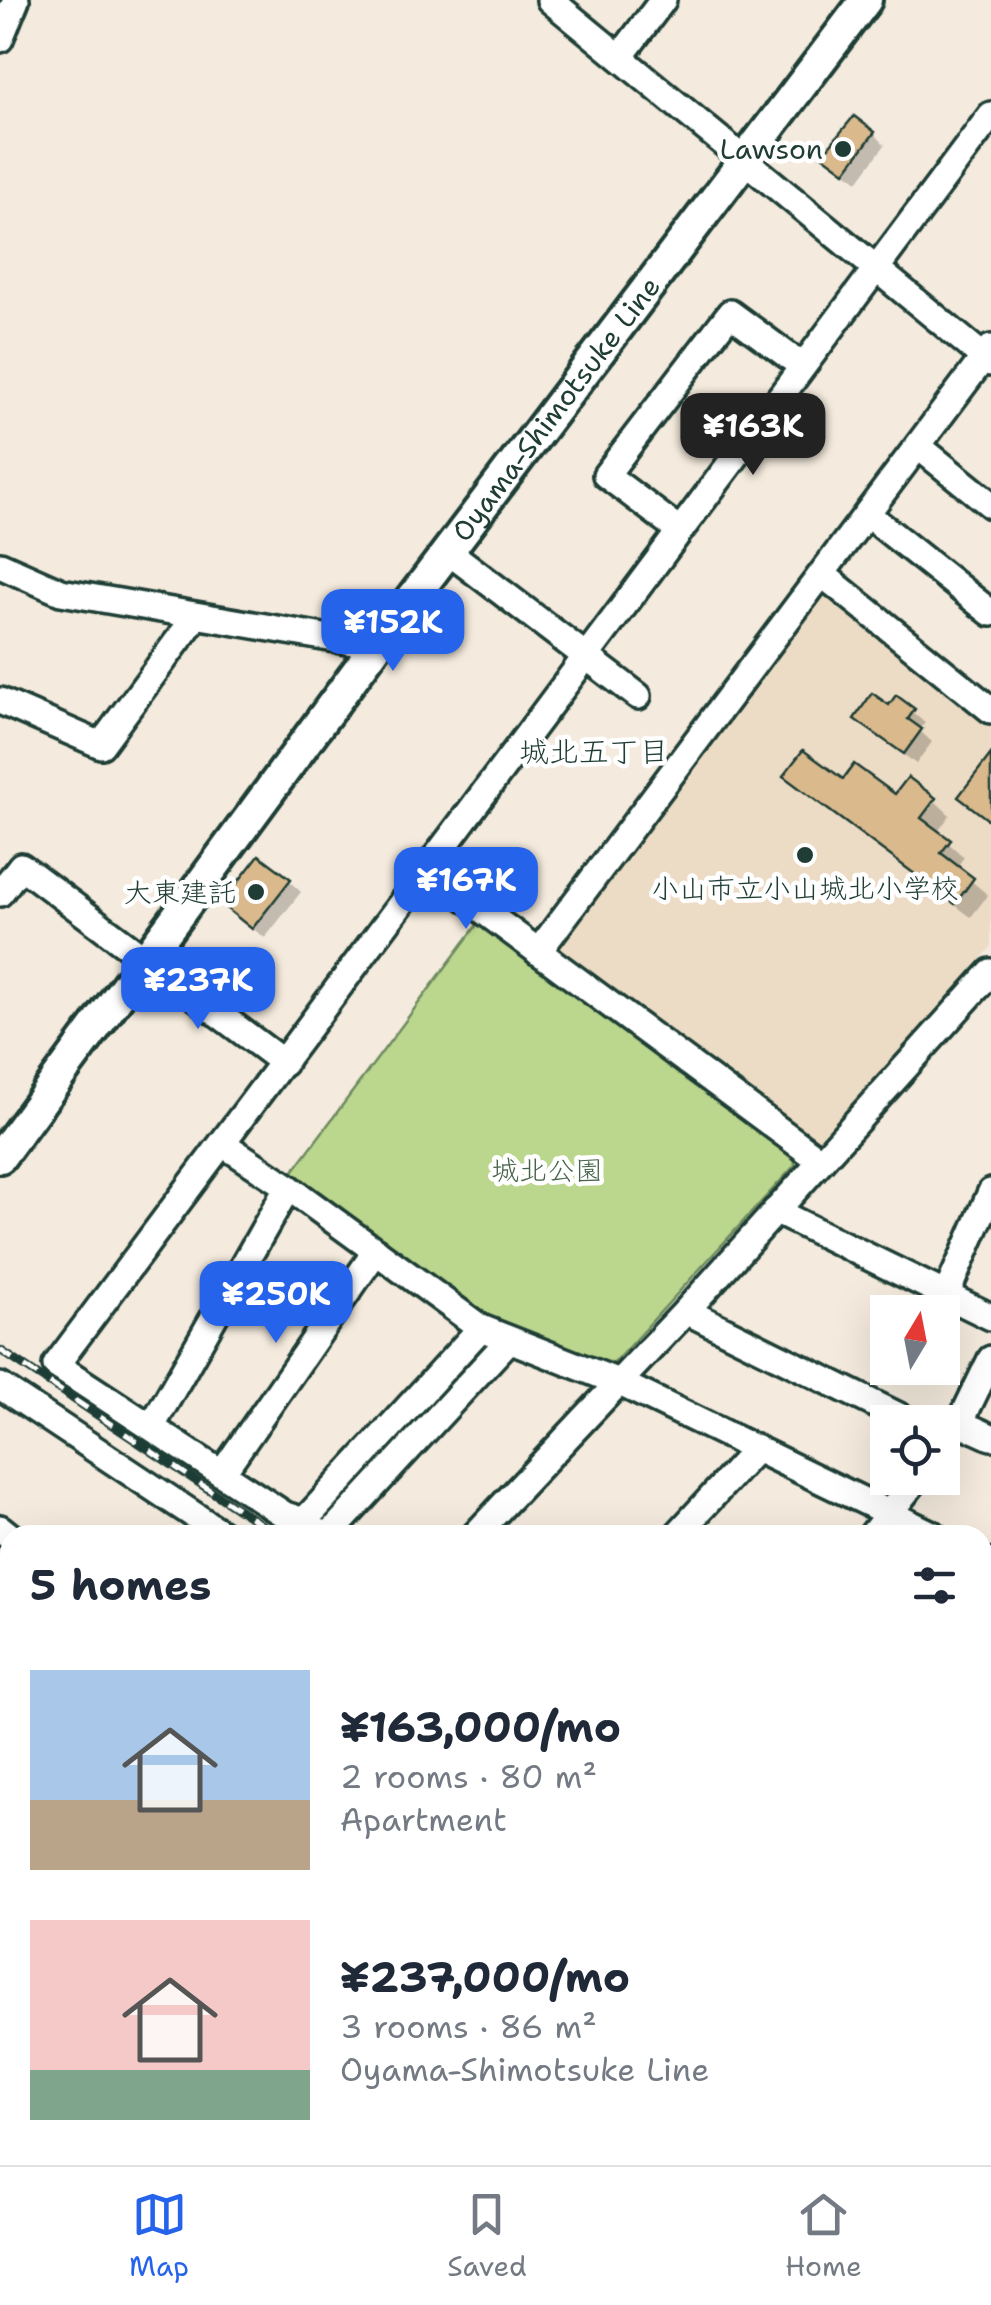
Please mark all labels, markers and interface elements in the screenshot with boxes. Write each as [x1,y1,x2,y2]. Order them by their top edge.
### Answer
place label: Lawson [720,130,823,168]
marker: Lawson [832,138,854,160]
street label: Oyama-Shimotsuke Line [443,269,669,549]
pin: ¥163K [683,393,823,478]
text: ¥163K [702,404,804,447]
pin: ¥152K [323,589,463,674]
text: ¥152K [343,600,443,643]
district label: 城北五丁目 [519,731,669,772]
marker: 小山市立小山城北小学校 [794,844,816,866]
pin: ¥167K [396,847,536,932]
text: ¥167K [416,858,516,901]
place label: 小山市立小山城北小学校 [651,869,959,907]
place label: 大東建託 [124,873,236,911]
marker: 大東建託 [245,881,267,903]
pin: ¥237K [128,947,268,1032]
text: ¥237K [143,958,253,1001]
park label: 城北公園 [491,1151,603,1189]
pin: ¥250K [206,1261,346,1346]
text: ¥250K [222,1272,330,1315]
north arrow [870,1295,960,1385]
map controls [870,1295,960,1495]
button: locate [870,1405,960,1495]
text: 5 homes [30,1557,211,1613]
icon: filters [907,1558,962,1613]
text: ¥163,000/mo [340,1699,621,1755]
icon: home [110,1710,230,1830]
text: 2 rooms · 80 m² [340,1755,597,1798]
text: Apartment [340,1798,507,1841]
text: ¥237,000/mo [340,1949,630,2005]
icon: home [110,1960,230,2080]
text: 3 rooms · 86 m² [340,2005,597,2048]
text: Oyama-Shimotsuke Line [340,2048,709,2091]
tab: Map [129,2187,189,2285]
tab: Saved [447,2187,527,2285]
tab: Home [785,2187,862,2285]

